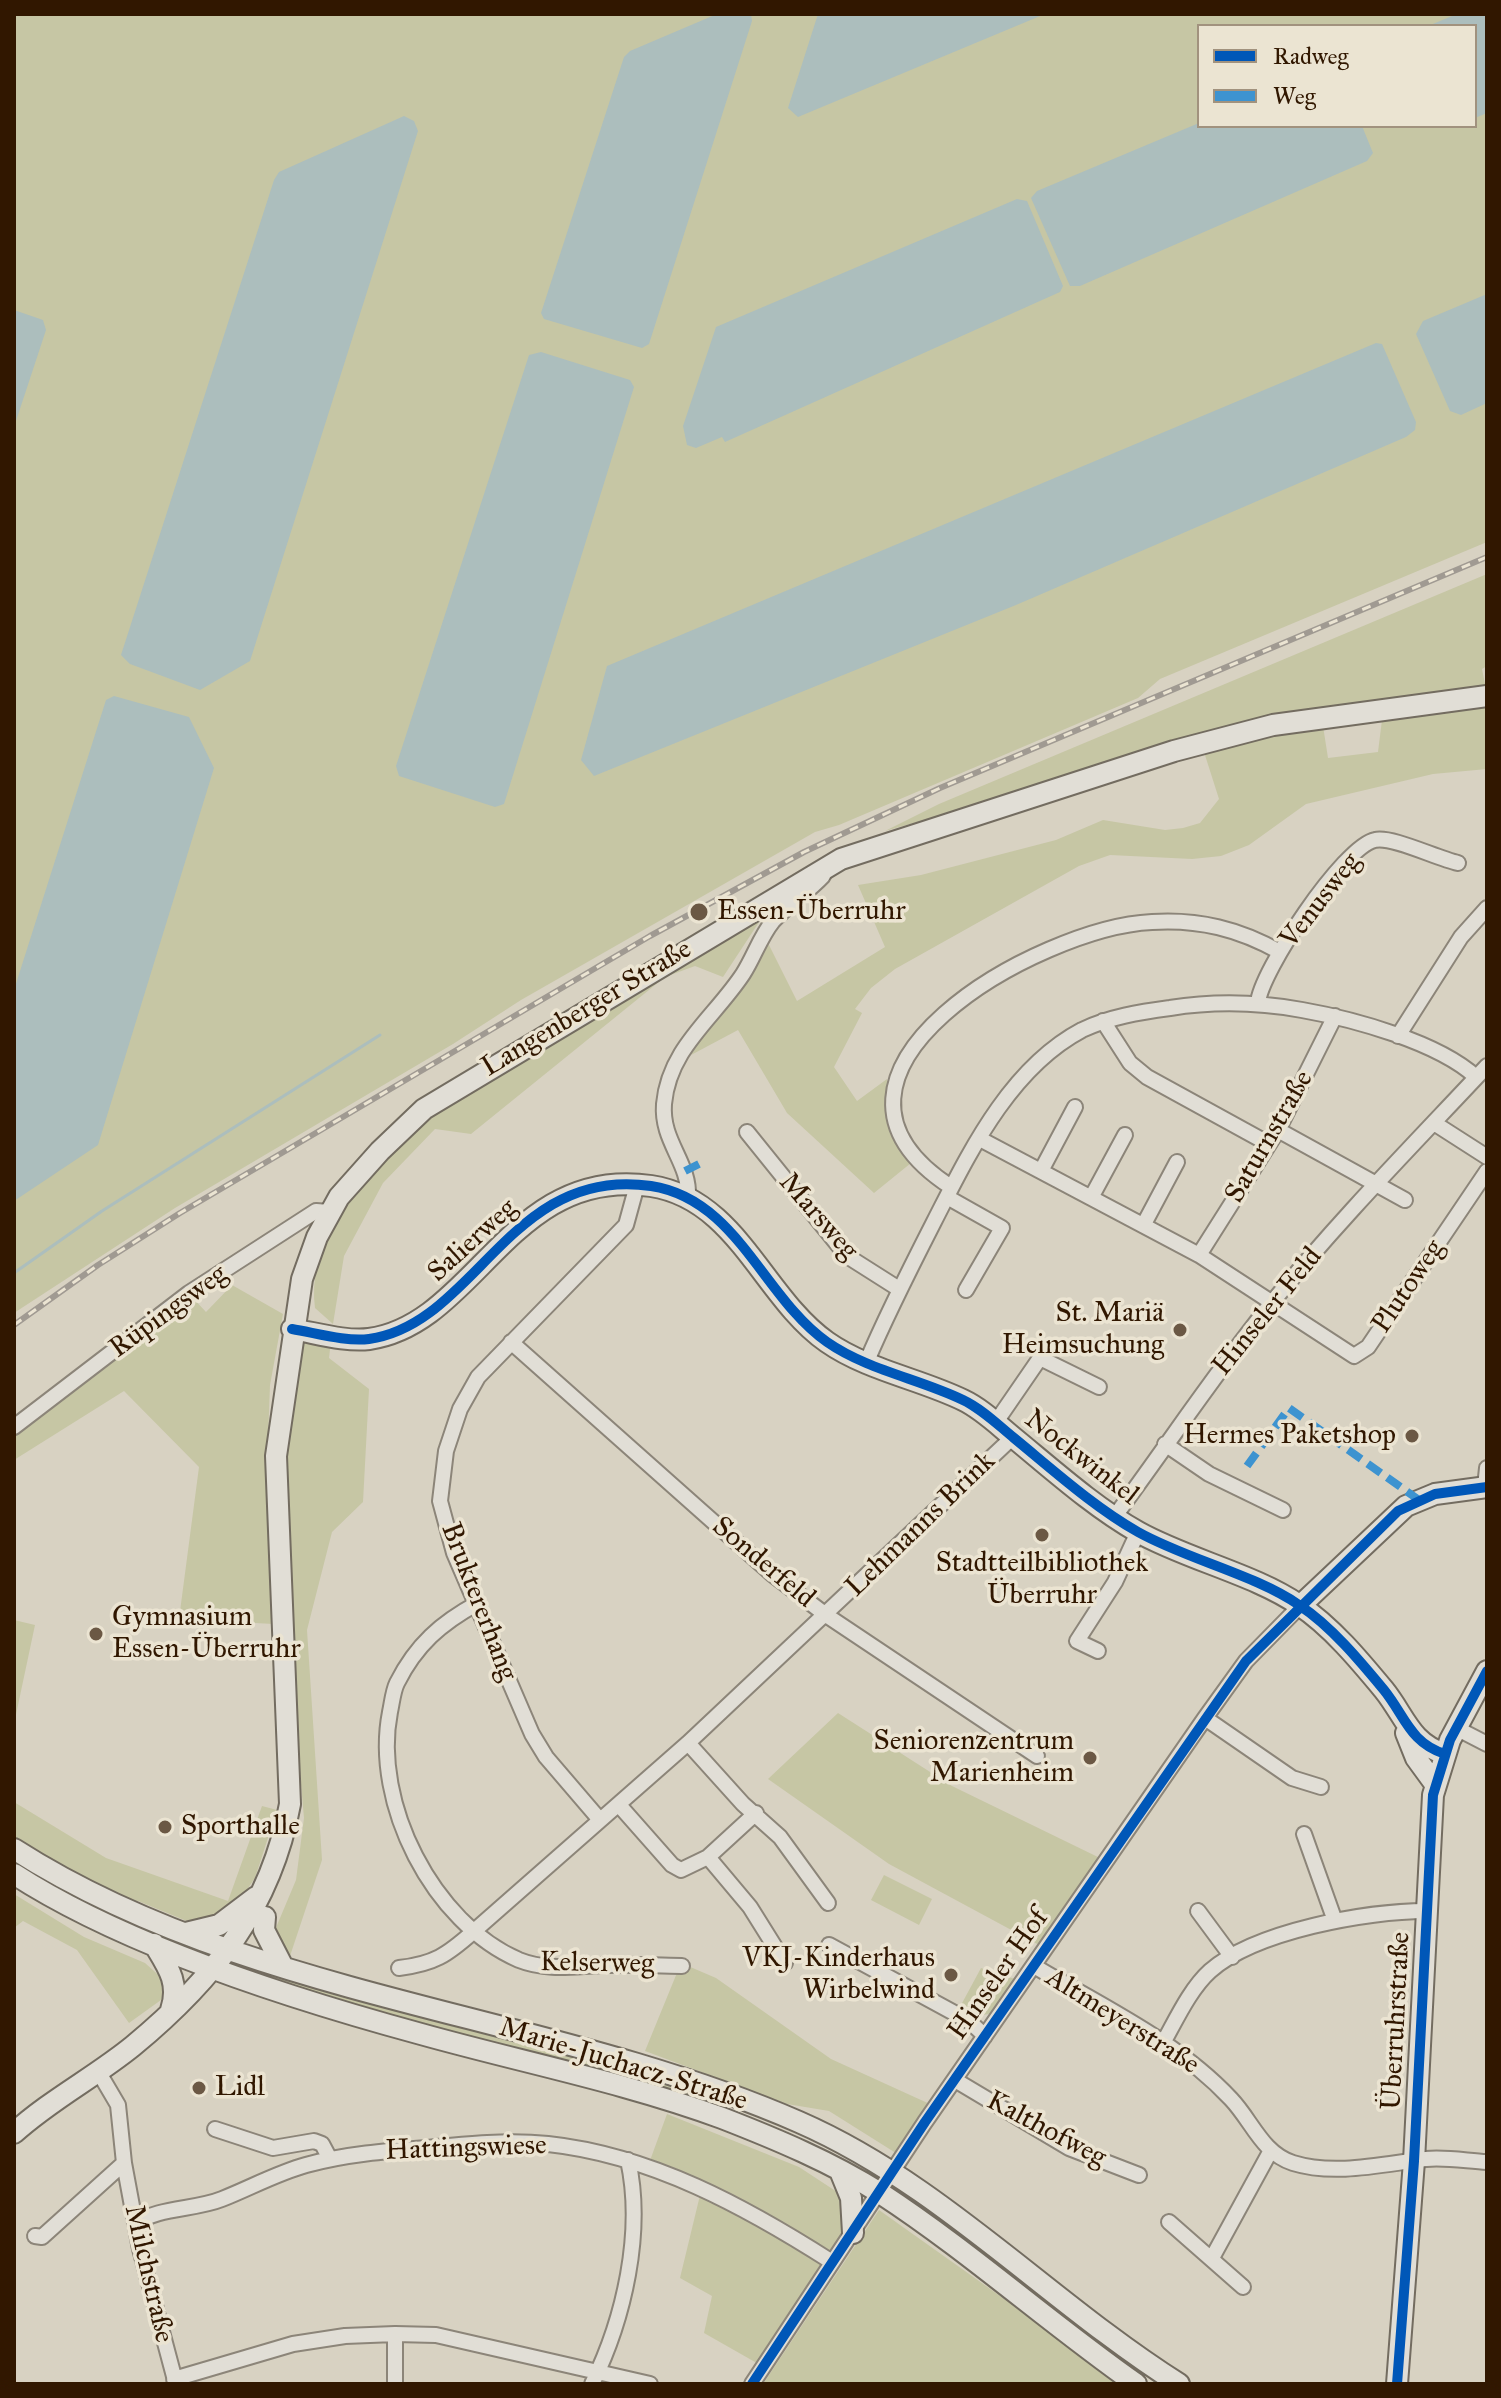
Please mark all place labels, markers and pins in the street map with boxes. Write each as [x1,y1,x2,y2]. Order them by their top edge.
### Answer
place label: Essen-Überruhr [717,895,906,929]
marker: Essen-Überruhr [688,901,710,923]
place label: St. Mariä Heimsuchung [1002,1297,1164,1363]
marker: St. Mariä Heimsuchung [1171,1321,1189,1339]
place label: Hermes Paketshop [1183,1419,1396,1453]
marker: Hermes Paketshop [1403,1427,1421,1445]
marker: Stadtteilbibliothek Überruhr [1033,1526,1051,1544]
place label: Stadtteilbibliothek Überruhr [936,1547,1148,1613]
place label: Gymnasium Essen-Überruhr [112,1601,301,1667]
marker: Gymnasium Essen-Überruhr [87,1625,105,1643]
place label: Seniorenzentrum Marienheim [874,1725,1074,1791]
marker: Seniorenzentrum Marienheim [1081,1749,1099,1767]
place label: Sporthalle [181,1810,300,1844]
marker: Sporthalle [156,1818,174,1836]
place label: VKJ-Kinderhaus Wirbelwind [742,1942,935,2008]
marker: VKJ-Kinderhaus Wirbelwind [942,1966,960,1984]
place label: Lidl [215,2071,265,2105]
marker: Lidl [190,2079,208,2097]

